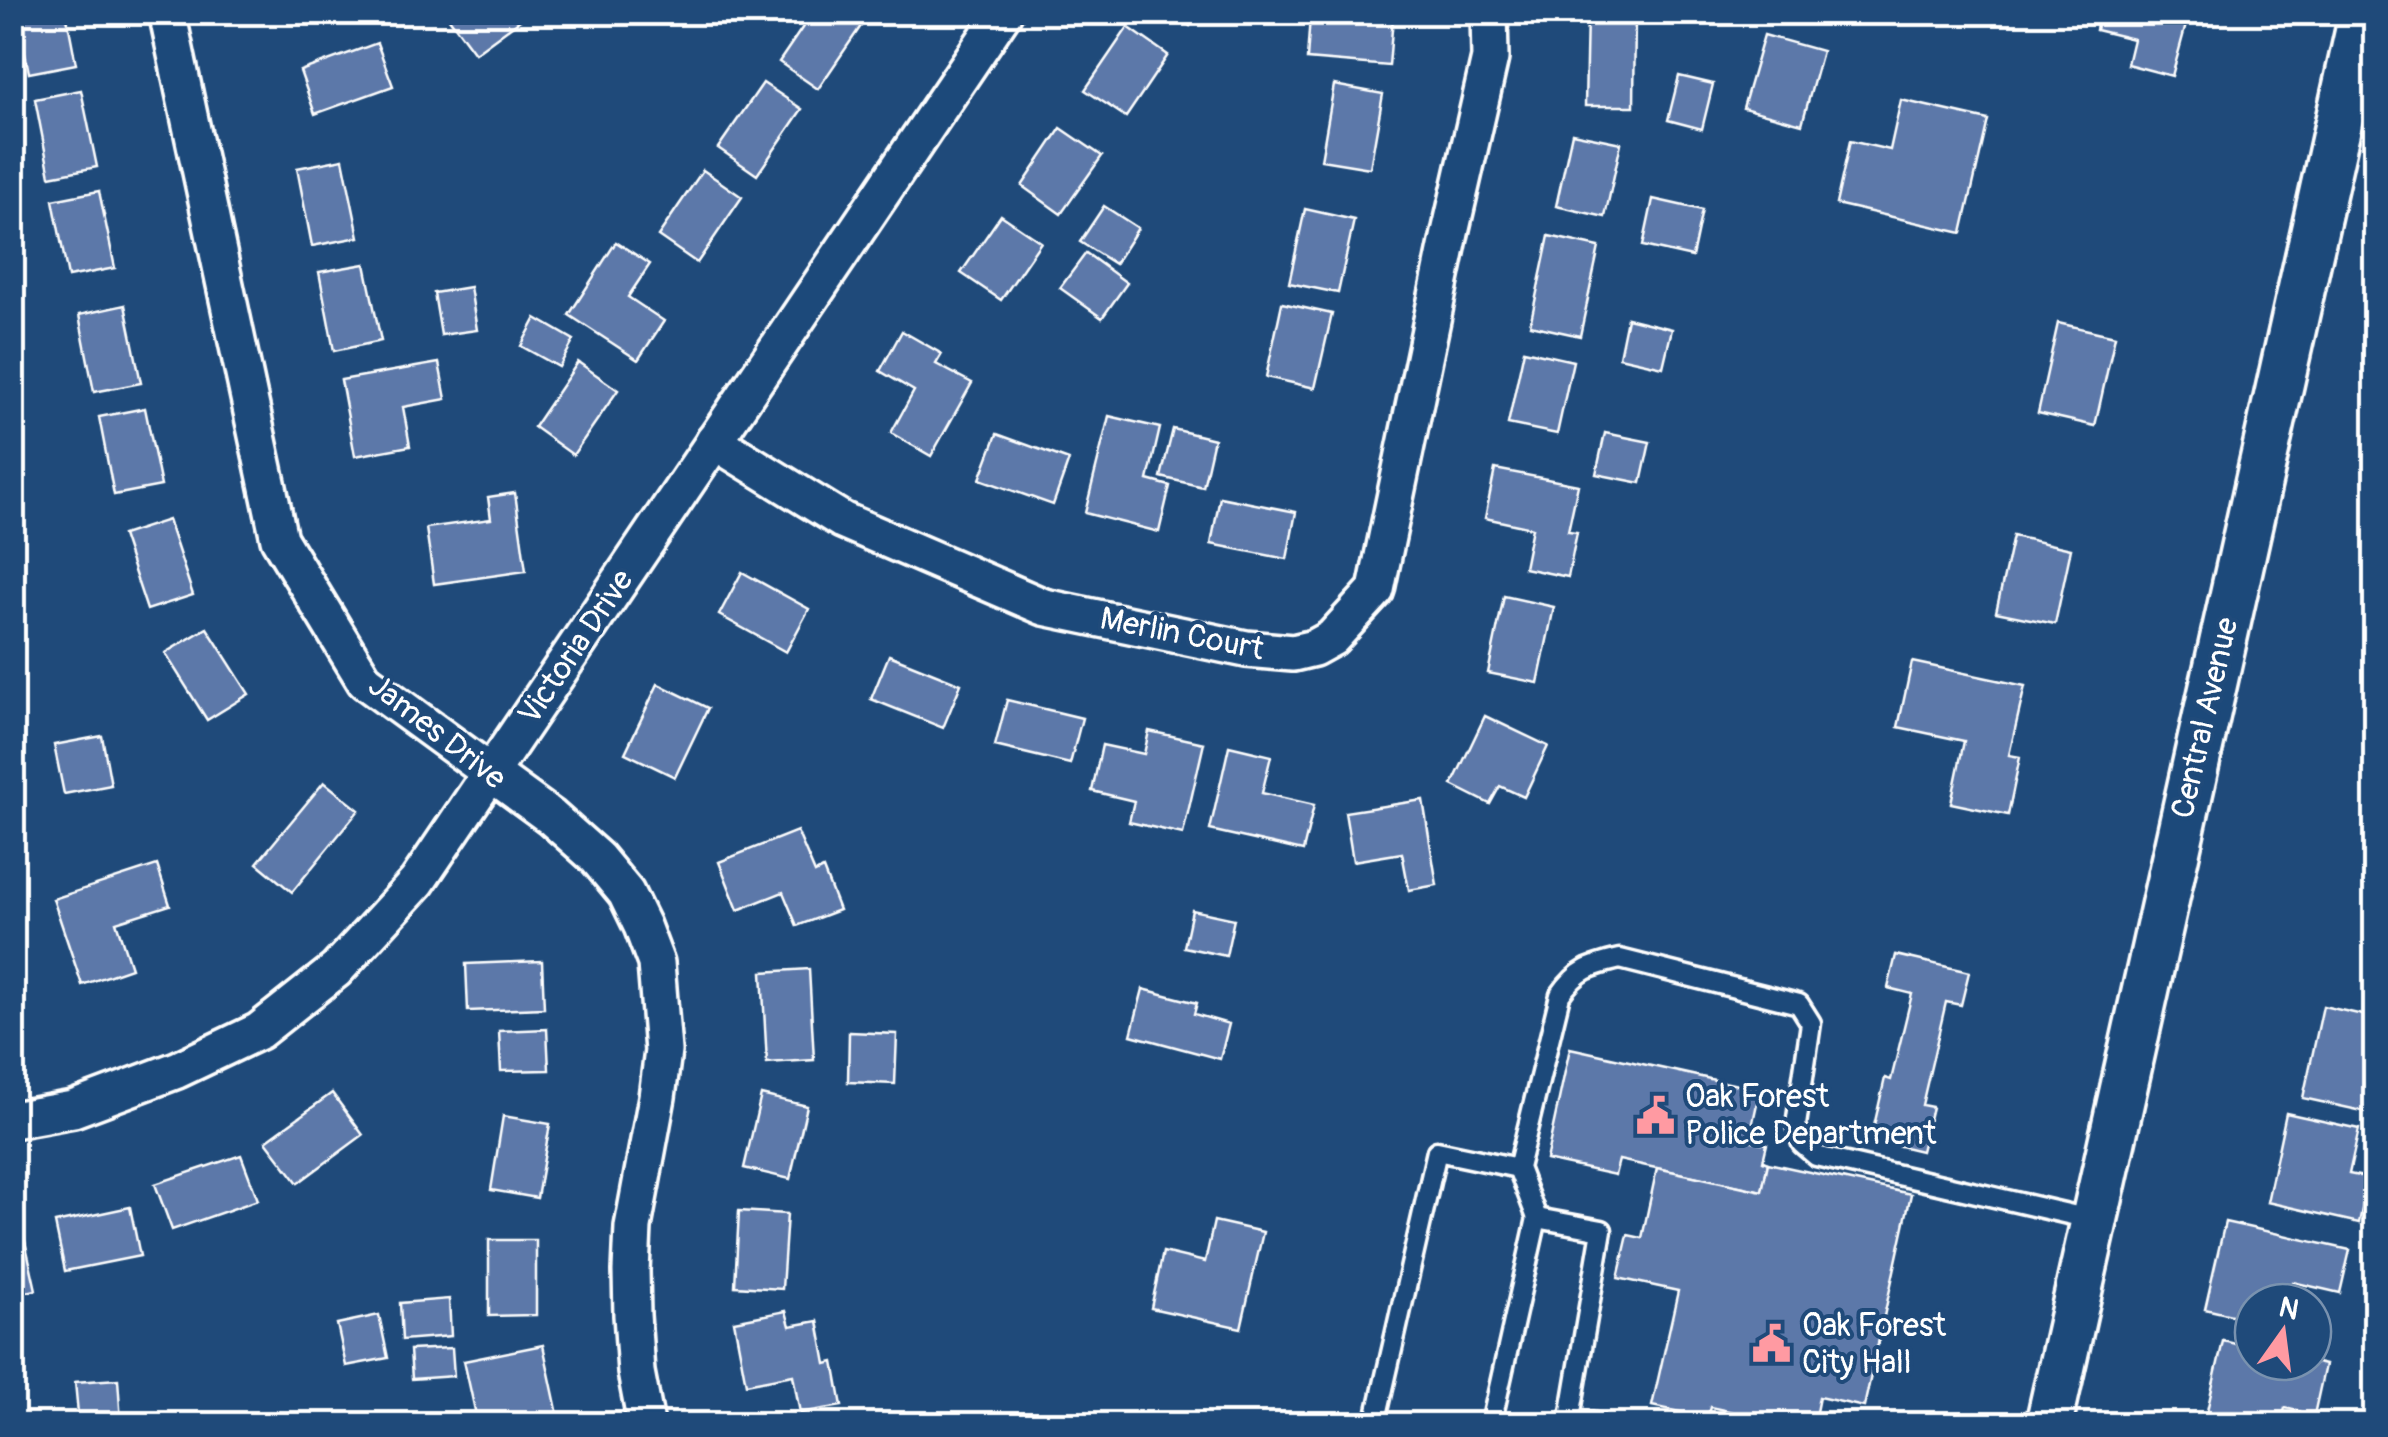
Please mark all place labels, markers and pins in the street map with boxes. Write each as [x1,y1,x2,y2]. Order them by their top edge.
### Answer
place label: Oak Forest Police Department [1685,1077,1937,1154]
public building icon: Oak Forest Police Department [1634,1094,1676,1136]
place label: Oak Forest City Hall [1802,1306,1946,1383]
public building icon: Oak Forest City Hall [1751,1323,1793,1365]

